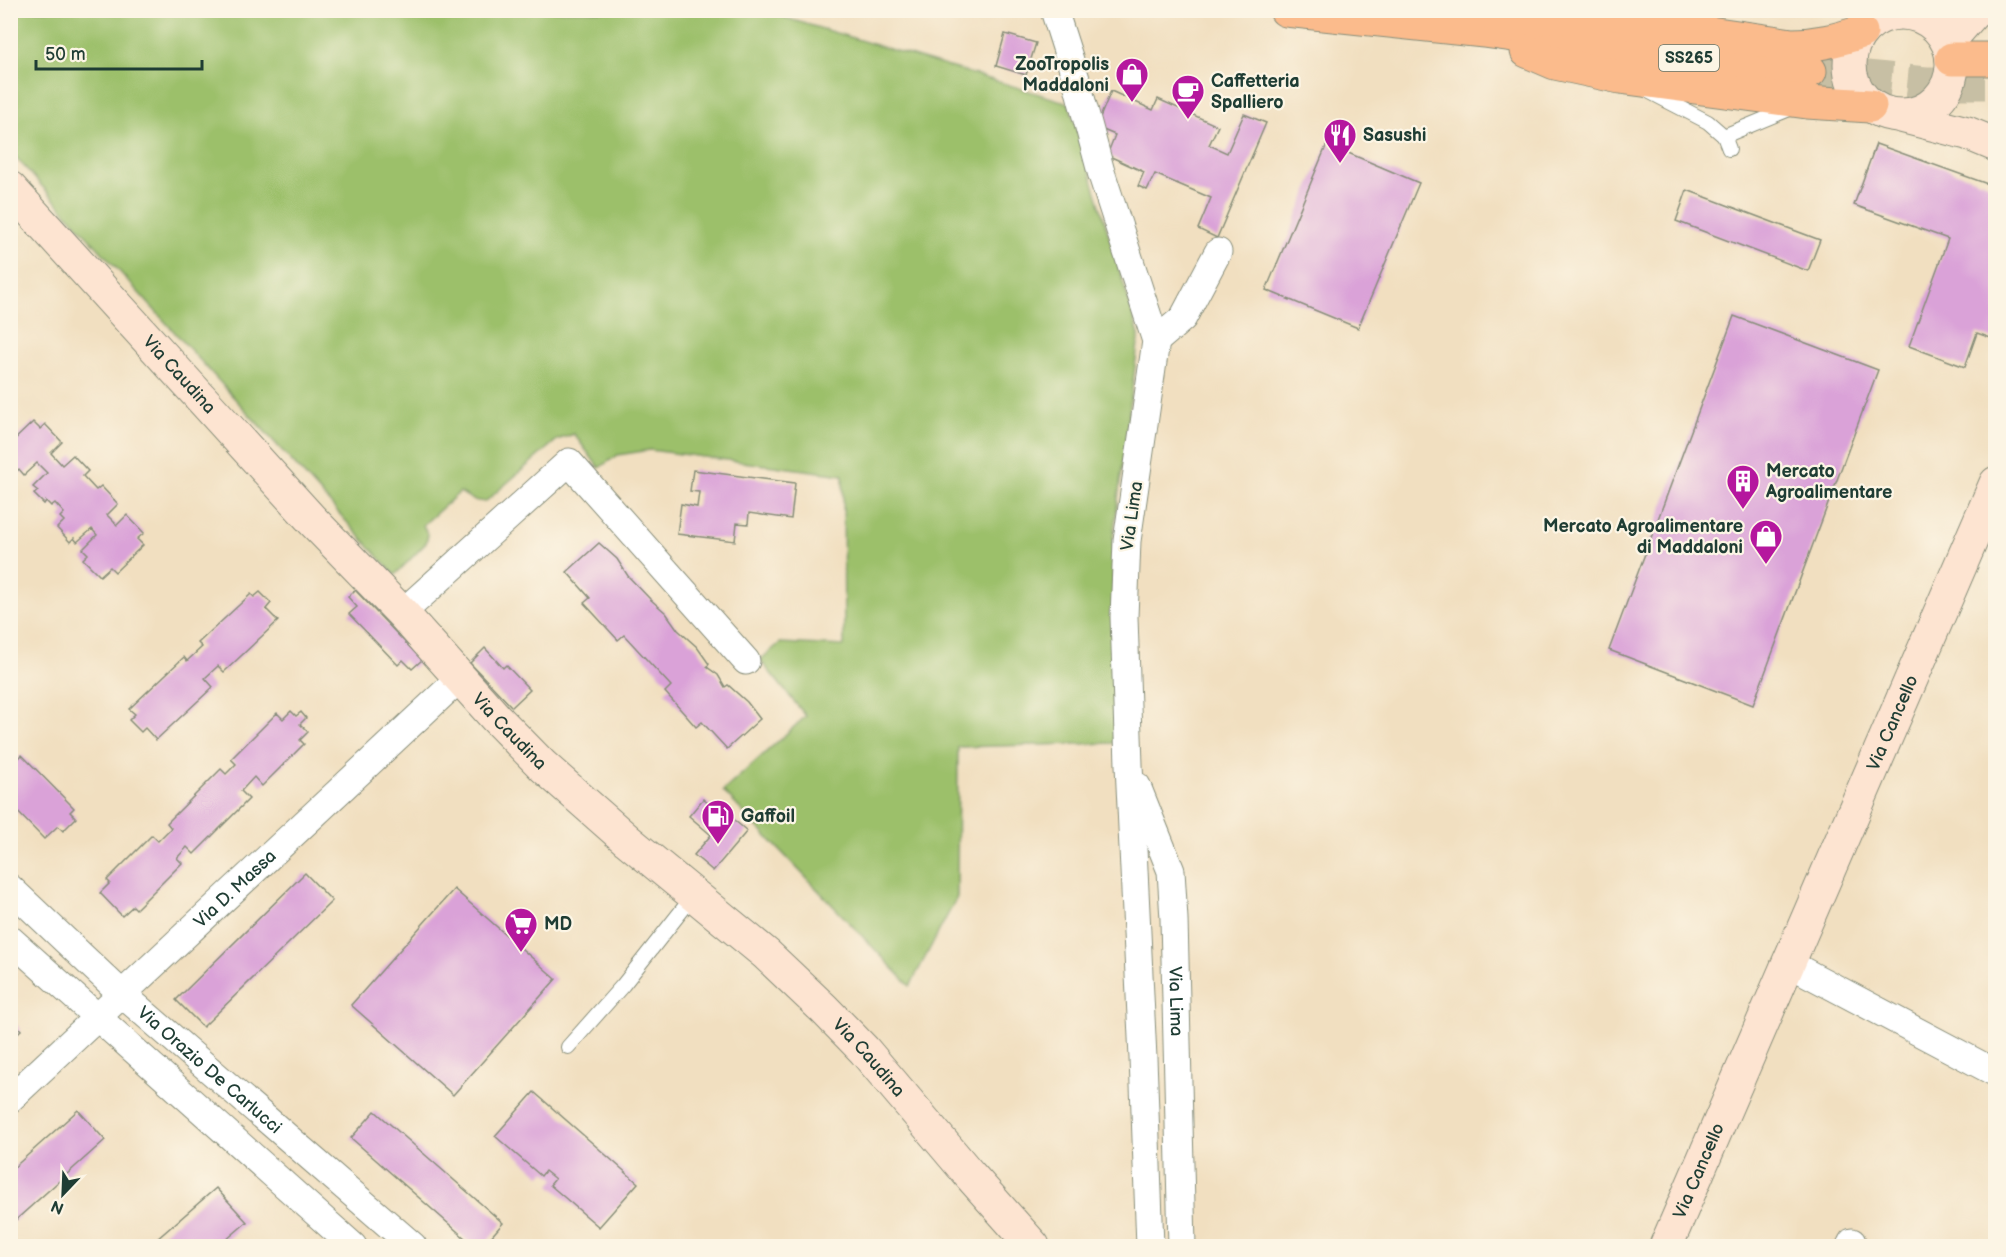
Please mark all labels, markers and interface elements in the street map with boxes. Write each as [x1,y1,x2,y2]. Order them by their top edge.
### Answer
scale bar [36,33,202,71]
text: 50 m [45,44,86,65]
road number: SS265 [1659,45,1719,71]
place label: ZooTropolis Maddaloni [1015,54,1109,96]
shop icon: ZooTropolis Maddaloni [1114,56,1150,103]
place label: Caffetteria Spalliero [1211,71,1300,113]
cafe icon: Caffetteria Spalliero [1170,73,1206,120]
restaurant icon: Sasushi [1322,117,1358,164]
place label: Sasushi [1363,125,1426,146]
street label: Via Caudina [139,331,220,418]
place label: Mercato Agroalimentare [1765,461,1892,503]
building icon: Mercato Agroalimentare [1725,463,1761,510]
street label: Via Lima [1117,480,1147,552]
place label: Mercato Agroalimentare di Maddaloni [1543,516,1743,558]
shop icon: Mercato Agroalimentare di Maddaloni [1748,518,1784,565]
street label: Via Cancello [1862,672,1922,774]
street label: Via Caudina [468,688,551,774]
fuel station icon: Gaffoil [700,798,736,845]
place label: Gaffoil [741,806,795,827]
street label: Via D. Massa [190,845,280,932]
supermarket icon: MD [503,906,539,953]
place label: MD [544,914,572,935]
street label: Via Lima [1165,966,1187,1037]
street label: Via Orazio De Carlucci [133,1002,286,1138]
street label: Via Caudina [828,1014,909,1101]
street label: Via Cancello [1669,1120,1728,1222]
north arrow [33,1164,93,1224]
text: N [48,1195,67,1218]

